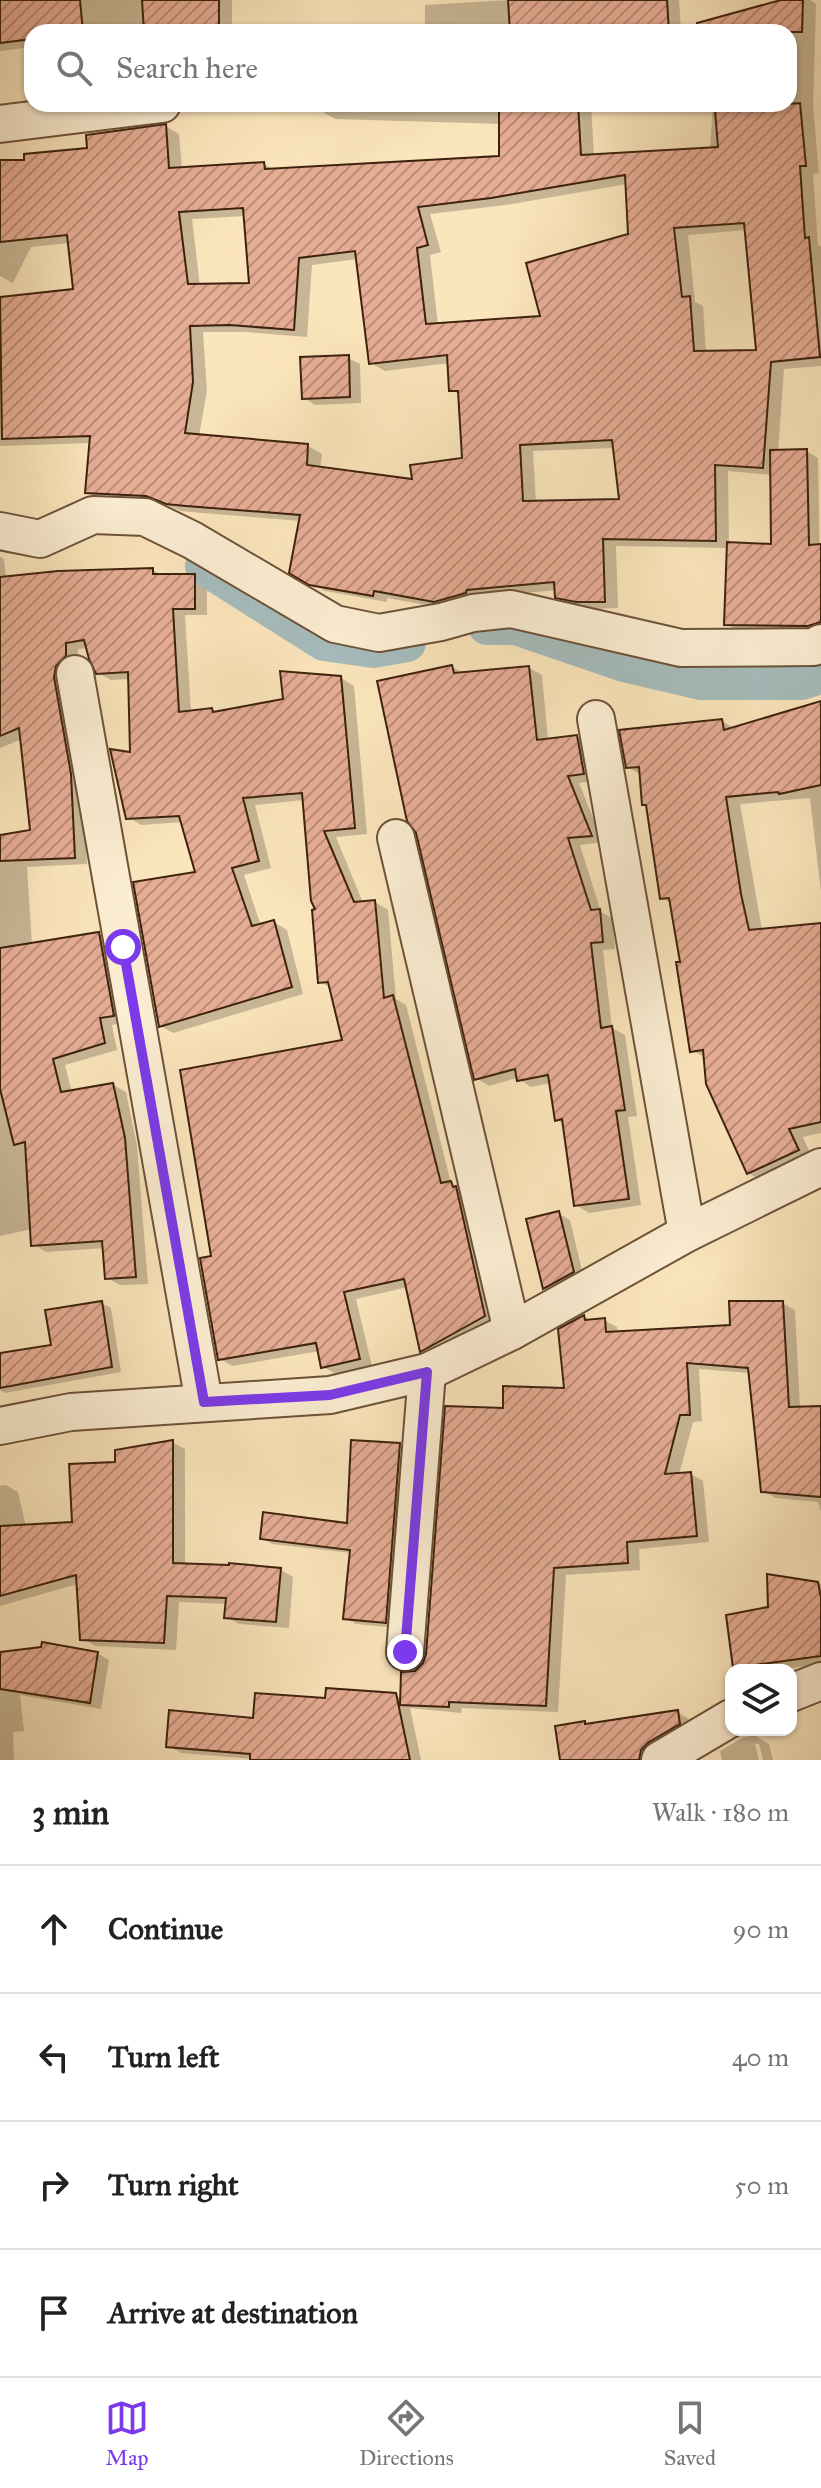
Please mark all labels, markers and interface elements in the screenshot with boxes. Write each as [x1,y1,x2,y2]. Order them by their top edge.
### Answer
search box [24,24,797,112]
icon: search [52,46,96,90]
text: Search here [116,50,258,86]
route start [105,929,141,965]
route end [387,1634,423,1670]
map controls [725,1664,797,1736]
button: layers [725,1664,797,1736]
text: 3 min [32,1792,109,1833]
text: Walk · 180 m [652,1796,789,1828]
icon: ahead [32,1907,76,1951]
text: Continue [108,1911,223,1947]
text: 90 m [732,1913,789,1945]
icon: left [32,2035,76,2079]
text: Turn left [108,2039,219,2075]
text: 40 m [732,2041,789,2073]
icon: right [32,2163,76,2207]
text: Turn right [108,2167,239,2203]
text: 50 m [734,2169,789,2201]
icon: arrive [32,2291,76,2335]
text: Arrive at destination [108,2295,358,2331]
tab: Map [105,2396,149,2471]
tab: Directions [359,2396,454,2471]
tab: Saved [664,2396,716,2471]

